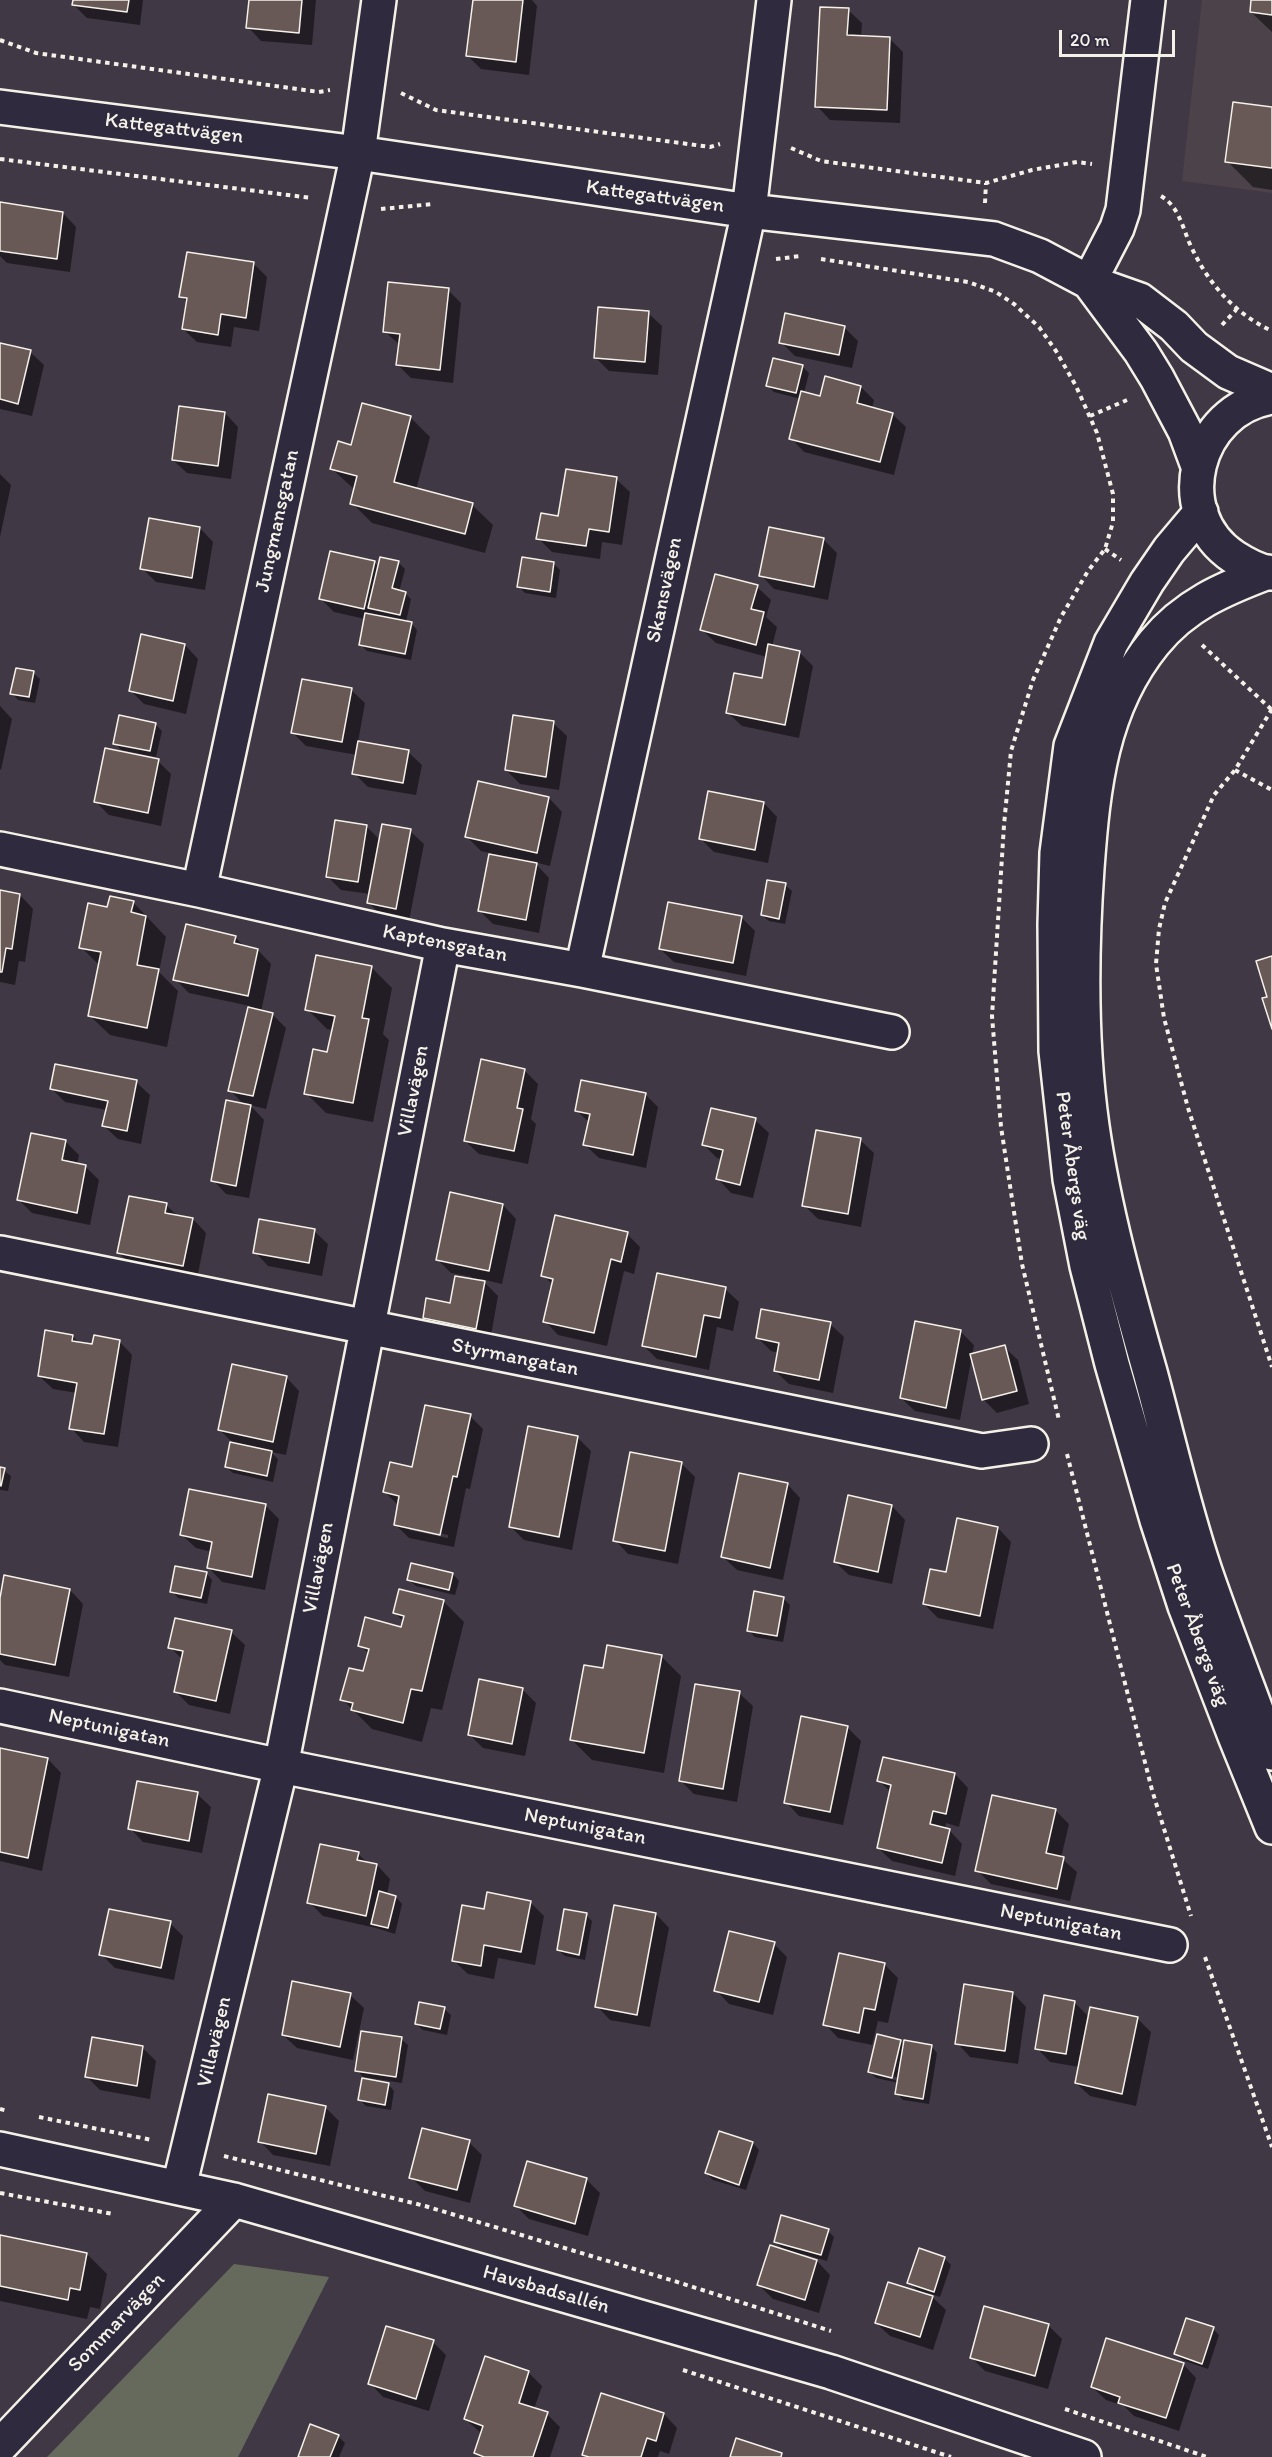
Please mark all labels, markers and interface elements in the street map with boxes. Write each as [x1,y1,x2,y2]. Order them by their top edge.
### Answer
scale bar [1062,18,1178,56]
text: 20 m [1070,29,1110,51]
street label: Kattegattvägen [103,108,245,150]
street label: Kattegattvägen [584,175,726,219]
street label: Jungmansgatan [251,447,305,595]
street label: Skansvägen [642,535,688,645]
street label: Kaptensgatan [380,920,510,968]
street label: Villavägen [393,1043,435,1139]
street label: Peter Åbergs väg [1049,1090,1095,1242]
street label: Styrmangatan [449,1333,581,1383]
street label: Villavägen [298,1520,340,1616]
street label: Peter Åbergs väg [1159,1560,1235,1710]
street label: Neptunigatan [46,1704,172,1754]
street label: Neptunigatan [522,1803,648,1851]
street label: Neptunigatan [998,1899,1124,1947]
street label: Villavägen [192,1994,238,2090]
street label: Havsbadsallén [480,2260,612,2320]
street label: Sommarvägen [63,2268,171,2378]

